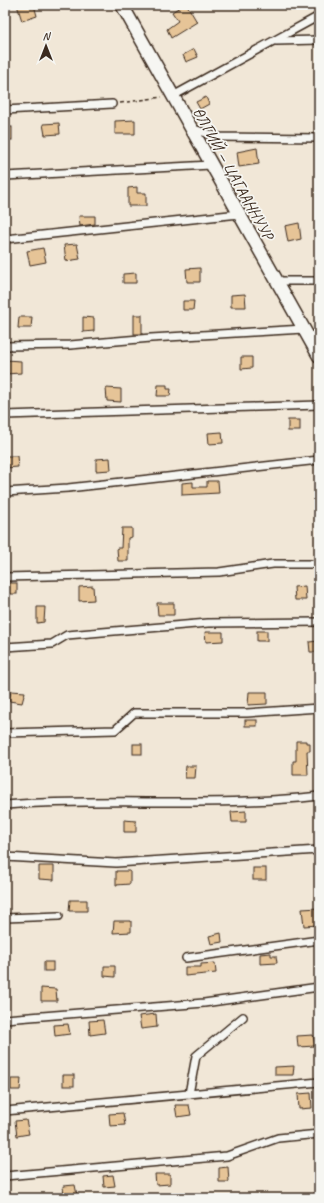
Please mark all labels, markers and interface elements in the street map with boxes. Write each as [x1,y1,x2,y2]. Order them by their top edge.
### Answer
north arrow [26,26,66,66]
text: N [43,29,52,43]
street label: ӨЛГИЙ — ЦАГААННУУР [188,104,279,245]

